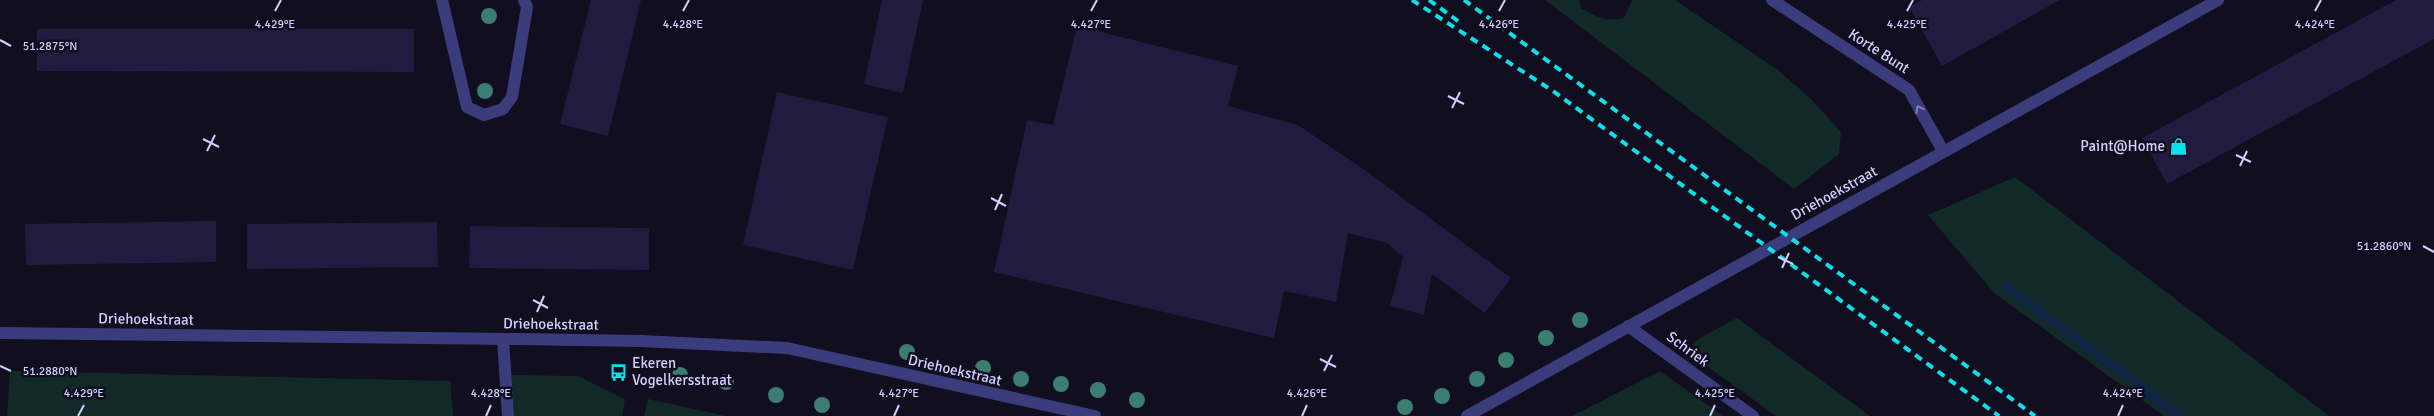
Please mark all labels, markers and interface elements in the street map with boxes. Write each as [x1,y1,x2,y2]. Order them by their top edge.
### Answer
text: 4.429°E [255,17,295,32]
text: 4.428°E [663,17,703,32]
text: 4.427°E [1071,17,1111,32]
text: 4.426°E [1479,17,1519,32]
text: 4.425°E [1887,17,1927,32]
text: 4.424°E [2295,17,2335,32]
street label: Korte Bunt [1845,25,1913,77]
text: 51.2875°N [23,39,77,54]
one-way arrow [1915,105,1925,114]
shop icon: Paint@Home [2169,136,2189,156]
place label: Paint@Home [2080,137,2165,155]
street label: Driehoekstraat [1788,162,1880,224]
text: 51.2860°N [2357,239,2411,254]
street label: Driehoekstraat [98,309,194,329]
street label: Driehoekstraat [503,314,599,334]
street label: Schriek [1663,327,1713,371]
street label: Driehoekstraat [906,350,1004,390]
place label: Ekeren Vogelkersstraat [632,354,732,389]
bus stop icon: Ekeren Vogelkersstraat [608,362,628,382]
text: 51.2880°N [23,364,77,379]
text: 4.429°E [64,386,104,401]
text: 4.428°E [471,386,511,401]
text: 4.427°E [879,386,919,401]
text: 4.426°E [1287,386,1327,401]
text: 4.425°E [1695,386,1735,401]
text: 4.424°E [2103,386,2143,401]

